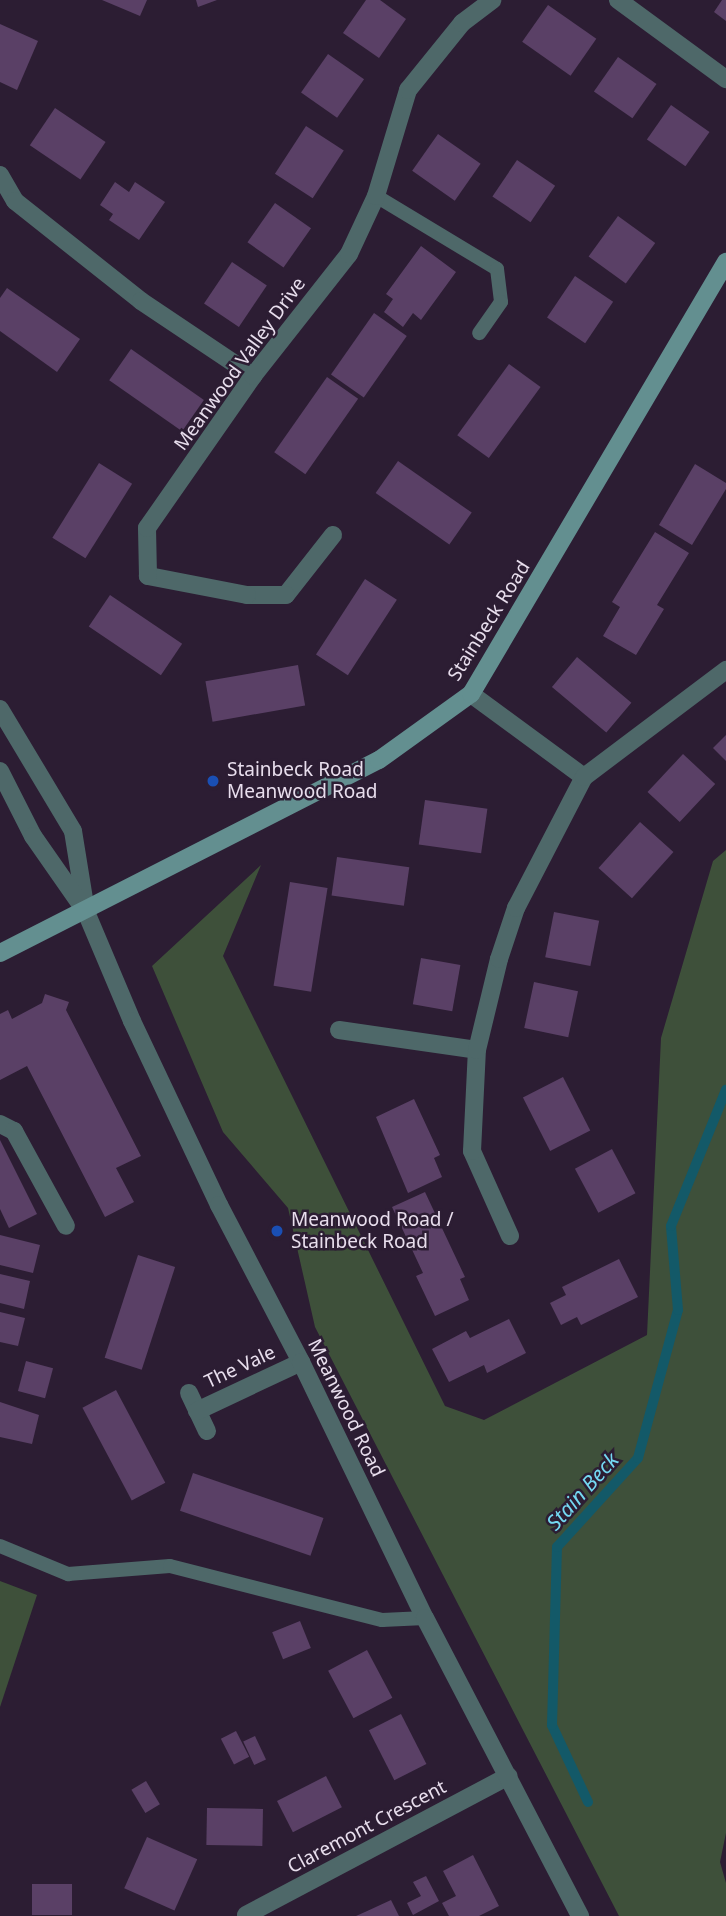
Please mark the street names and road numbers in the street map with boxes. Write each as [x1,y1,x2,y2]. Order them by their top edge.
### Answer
street label: Meanwood Valley Drive [170,273,310,455]
street label: Stainbeck Road [443,557,535,685]
street label: Meanwood Road [303,1335,389,1481]
street label: The Vale [201,1341,279,1393]
street label: Claremont Crescent [284,1776,450,1878]

